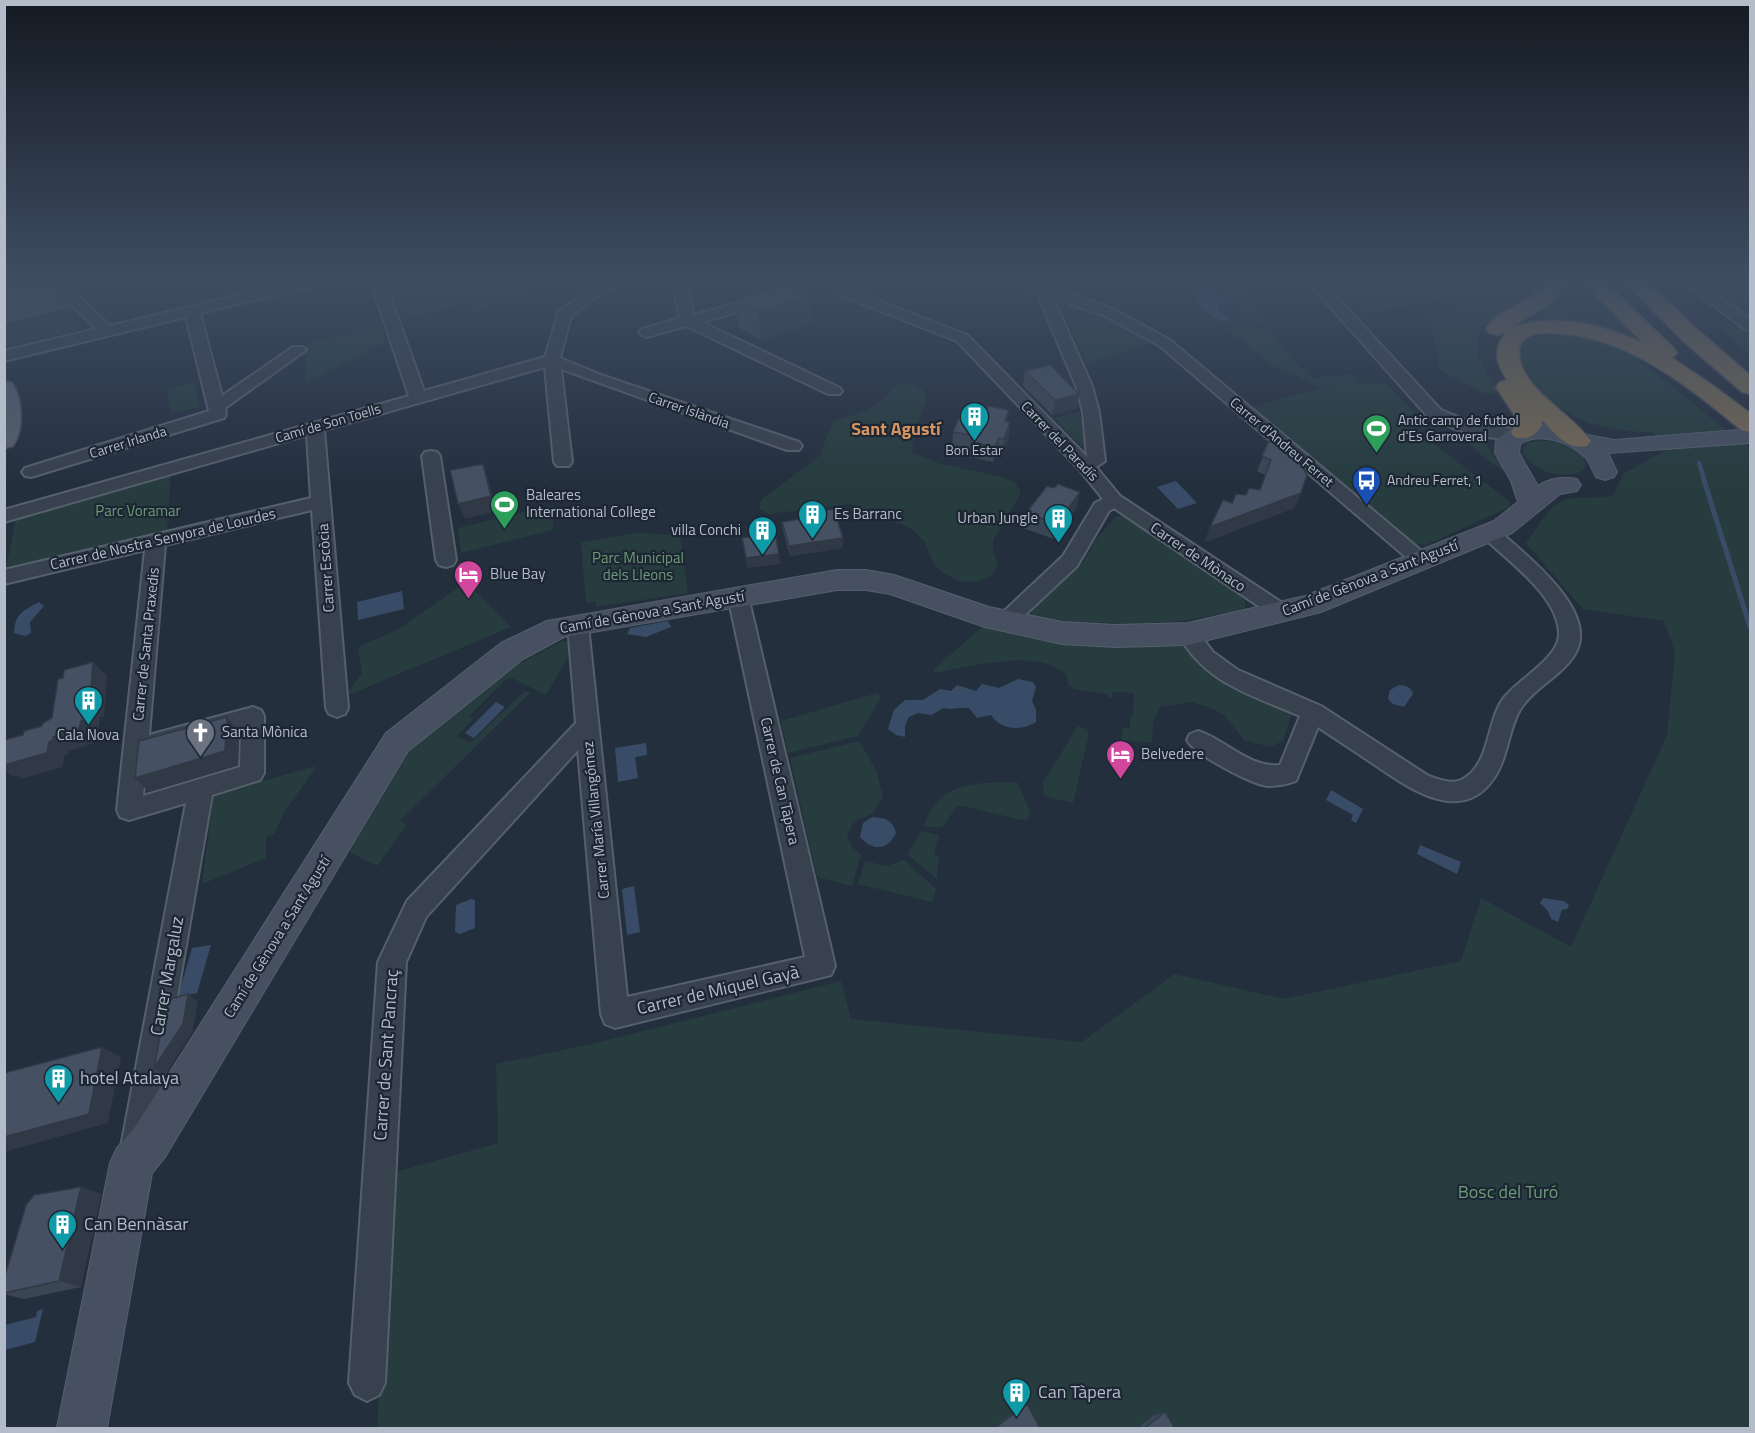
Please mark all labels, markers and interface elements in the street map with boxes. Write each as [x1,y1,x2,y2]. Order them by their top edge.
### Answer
street label: Carrer Islàndia [646,386,732,433]
street label: Carrer d'Andreu Ferret [1226,392,1339,492]
street label: Carrer del Paradís [1017,396,1104,485]
street label: Camí de Son Toells [273,397,383,448]
building icon: Bon Estar [958,400,990,442]
place label: Antic camp de futbol d'Es Garroveral [1398,409,1519,446]
sports icon: Antic camp de futbol d'Es Garroveral [1361,412,1393,454]
district label: Sant Agustí [851,415,942,442]
street label: Carrer Irlanda [87,420,169,463]
place label: Bon Estar [945,439,1003,460]
bus stop icon: Andreu Ferret, 1 [1350,464,1382,506]
place label: Andreu Ferret, 1 [1387,469,1482,490]
place label: Baleares International College [526,483,656,523]
sports icon: Baleares International College [489,488,521,530]
building icon: Es Barranc [797,498,829,540]
park label: Parc Voramar [95,499,181,522]
street label: Carrer de Nostra Senyora de Lourdes [48,501,278,576]
place label: Es Barranc [834,502,902,525]
building icon: Urban Jungle [1043,502,1075,544]
place label: Urban Jungle [957,506,1038,529]
building icon: villa Conchi [746,514,778,556]
street label: Carrer de Mònaco [1146,516,1251,597]
place label: villa Conchi [671,518,741,541]
street label: Carrer Escòcia [311,522,340,613]
street label: Camí de Gènova a Sant Agustí [1278,533,1463,622]
park label: Parc Municipal dels Lleons [592,546,684,586]
hotel icon: Blue Bay [453,558,485,600]
place label: Blue Bay [490,562,545,585]
street label: Carrer de Santa Praxedis [126,566,165,722]
street label: Camí de Gènova a Sant Agustí [558,584,748,639]
building icon: Cala Nova [72,684,104,726]
street label: Carrer de Can Tàpera [755,715,806,847]
church icon: Santa Mònica [185,716,217,758]
place label: Santa Mònica [222,720,308,743]
place label: Cala Nova [57,723,120,746]
hotel icon: Belvedere [1104,738,1136,780]
street label: Carrer María Villangómez [576,740,615,900]
place label: Belvedere [1141,742,1204,765]
street label: Camí de Gènova a Sant Agustí [217,850,337,1022]
street label: Carrer Margaluz [143,914,190,1038]
street label: Carrer de Miquel Gayà [634,958,802,1021]
street label: Carrer de Sant Pancraç [366,968,405,1142]
building icon: hotel Atalaya [43,1062,75,1104]
place label: hotel Atalaya [80,1064,179,1091]
park label: Bosc del Turó [1458,1178,1558,1205]
building icon: Can Bennàsar [47,1208,79,1250]
place label: Can Bennàsar [84,1210,189,1237]
building icon: Can Tàpera [1001,1376,1033,1418]
place label: Can Tàpera [1038,1378,1121,1405]

